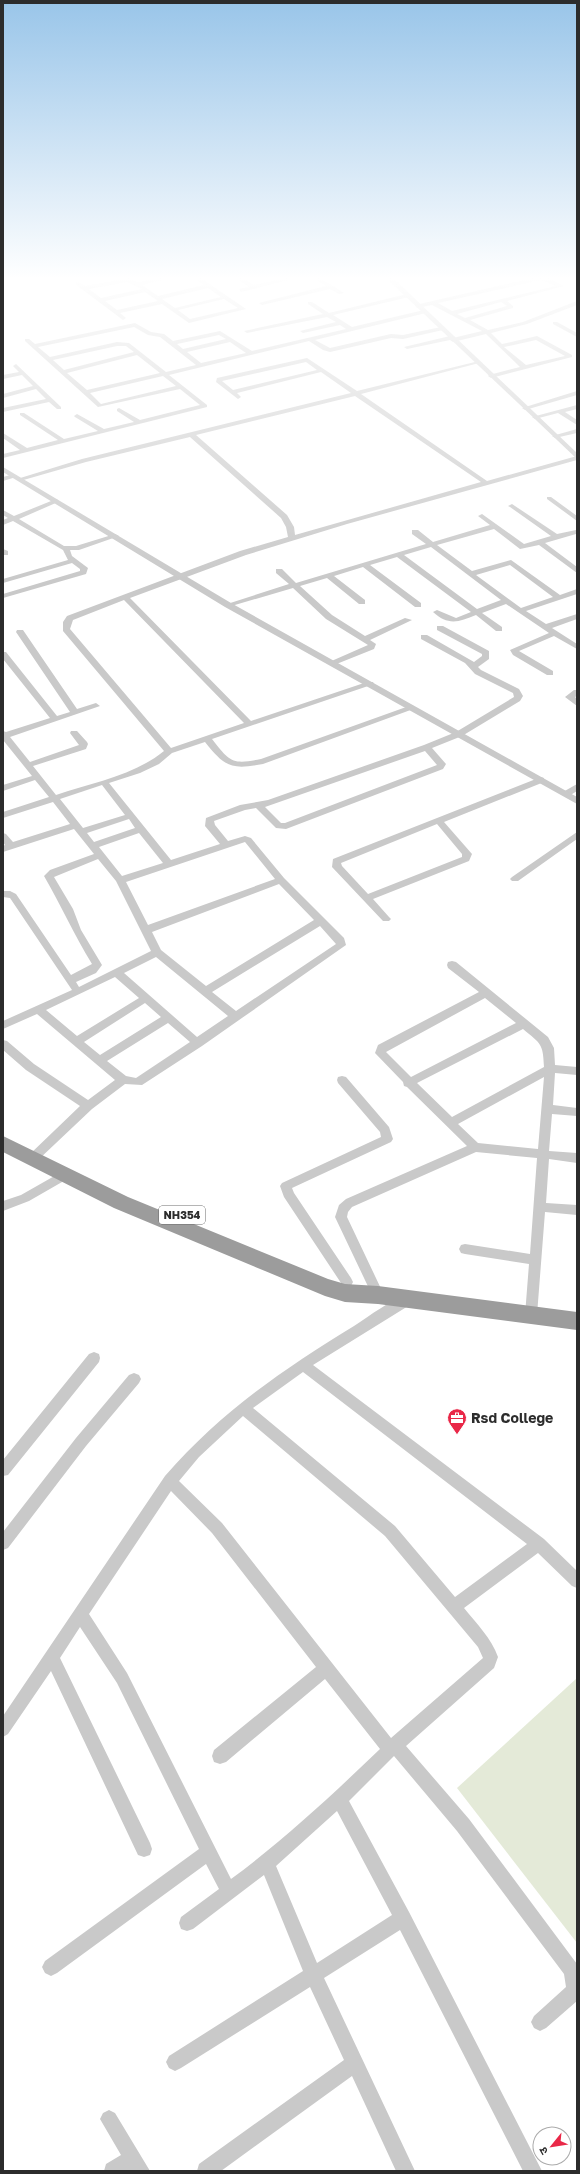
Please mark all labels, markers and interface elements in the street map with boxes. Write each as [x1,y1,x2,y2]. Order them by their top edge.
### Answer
road number: NH354 [159,1206,205,1224]
office icon: Rsd College [446,1407,468,1435]
place label: Rsd College [471,1409,553,1426]
north arrow [532,2126,572,2166]
text: उ [535,2145,550,2157]

